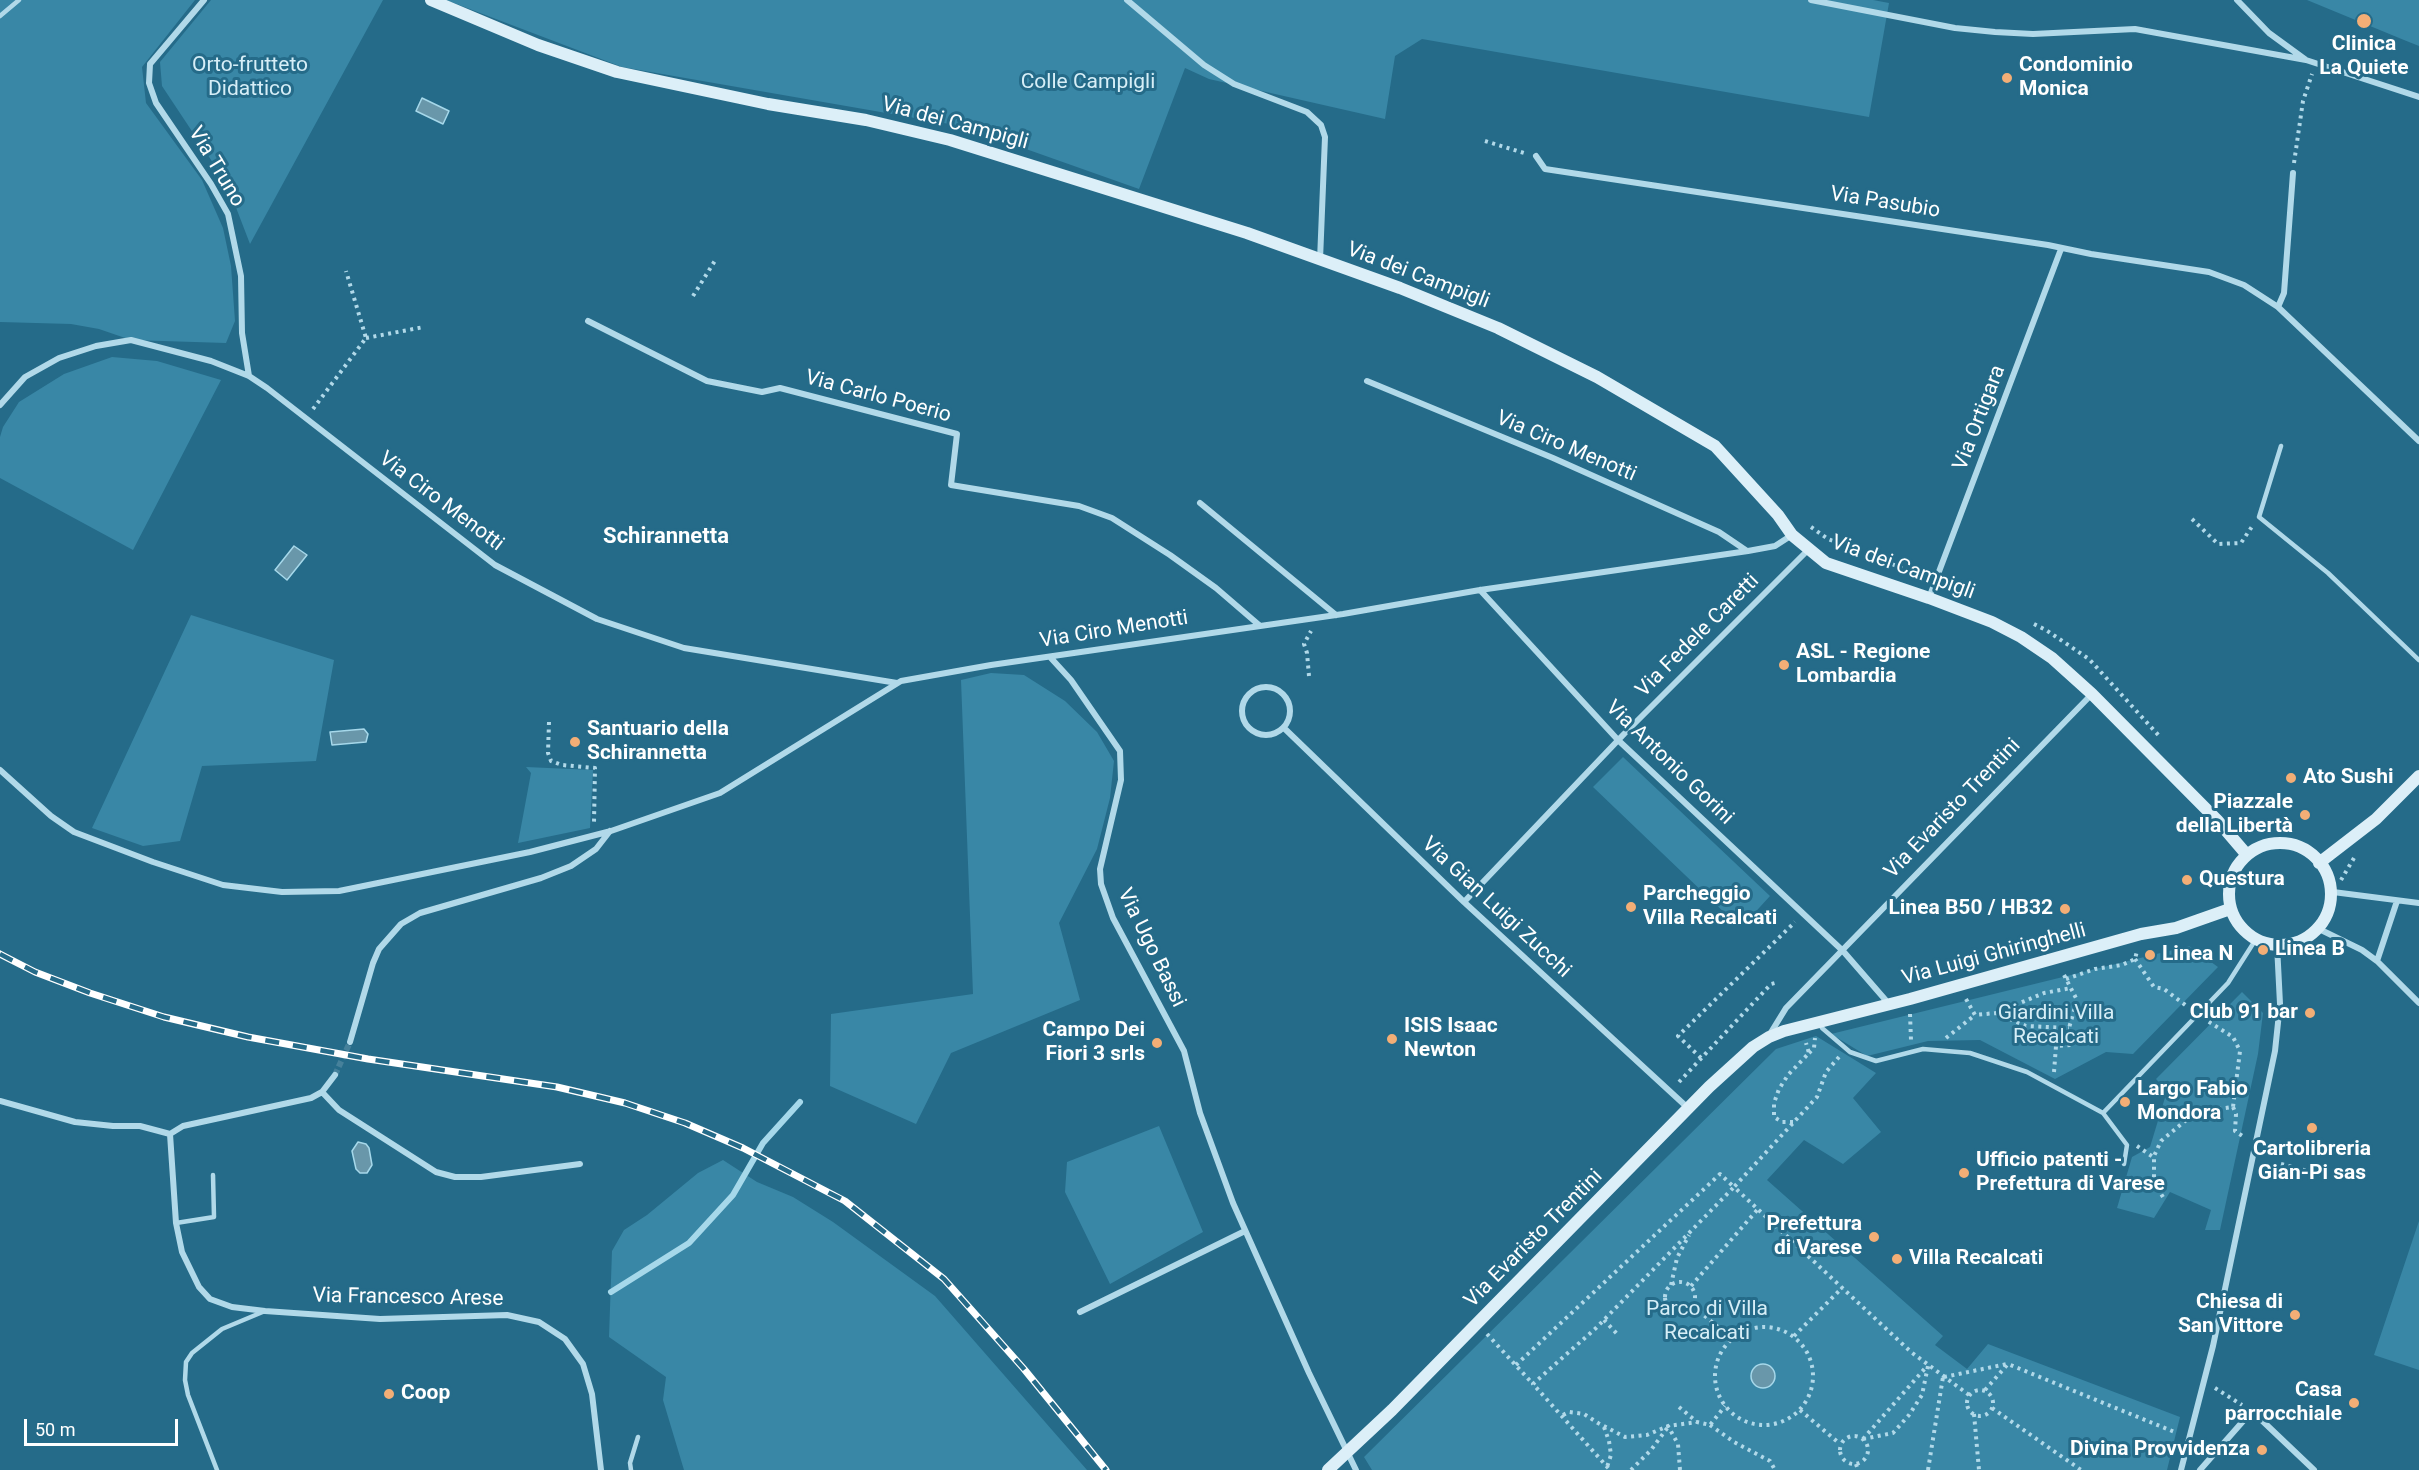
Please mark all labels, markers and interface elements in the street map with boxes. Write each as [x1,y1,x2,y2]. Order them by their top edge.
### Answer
marker: Clinica La Quiete [2355,12,2373,30]
place label: Clinica La Quiete [2319,32,2409,82]
park label: Orto-frutteto Didattico [192,53,308,103]
place label: Condominio Monica [2019,53,2133,103]
park label: Colle Campigli [1021,70,1155,96]
marker: Condominio Monica [2000,71,2014,85]
street label: Via dei Campigli [879,92,1031,156]
street label: Via Truno [182,122,250,212]
street label: Via Pasubio [1828,182,1942,224]
street label: Via dei Campigli [1343,237,1493,315]
street label: Via Ortigara [1948,362,2012,474]
street label: Via Carlo Poerio [802,365,954,429]
street label: Via Ciro Menotti [1492,406,1640,488]
street label: Via Ciro Menotti [374,447,508,557]
district label: Schirannetta [603,524,729,550]
street label: Via dei Campigli [1828,530,1978,606]
street label: Via Fedele Caretti [1631,569,1765,703]
street label: Via Ciro Menotti [1038,606,1190,654]
place label: ASL - Regione Lombardia [1796,640,1930,690]
marker: ASL - Regione Lombardia [1777,658,1791,672]
street label: Via Antonio Gorini [1600,696,1738,830]
place label: Santuario della Schirannetta [587,717,729,767]
street label: Via Evaristo Trentini [1880,734,2026,884]
marker: Santuario della Schirannetta [568,735,582,749]
place label: Ato Sushi [2303,765,2394,791]
marker: Ato Sushi [2284,771,2298,785]
place label: Piazzale della Libertà [2176,790,2293,840]
marker: Piazzale della Libertà [2298,808,2312,822]
street label: Via Gian Luigi Zucchi [1416,832,1576,984]
place label: Questura [2199,867,2285,893]
marker: Questura [2180,873,2194,887]
place label: Parcheggio Villa Recalcati [1643,882,1777,932]
street label: Via Ugo Bassi [1111,885,1191,1011]
place label: Linea B50 / HB32 [1888,896,2053,922]
marker: Parcheggio Villa Recalcati [1624,900,1638,914]
marker: Linea B50 / HB32 [2058,902,2072,916]
street label: Via Luigi Ghiringhelli [1899,918,2089,992]
place label: Linea B [2275,937,2345,963]
place label: Linea N [2162,942,2233,968]
marker: Linea B [2256,943,2270,957]
marker: Linea N [2143,948,2157,962]
place label: Club 91 bar [2190,1000,2298,1026]
park label: Giardini Villa Recalcati [1998,1001,2114,1051]
marker: Club 91 bar [2303,1006,2317,1020]
place label: ISIS Isaac Newton [1404,1014,1498,1064]
place label: Campo Dei Fiori 3 srls [1042,1018,1145,1068]
marker: ISIS Isaac Newton [1385,1032,1399,1046]
marker: Campo Dei Fiori 3 srls [1150,1036,1164,1050]
place label: Largo Fabio Mondora [2137,1077,2248,1127]
marker: Largo Fabio Mondora [2118,1095,2132,1109]
marker: Cartolibreria Gian-Pi sas [2305,1121,2319,1135]
place label: Cartolibreria Gian-Pi sas [2253,1137,2371,1187]
place label: Ufficio patenti - Prefettura di Varese [1976,1148,2165,1198]
street label: Via Evaristo Trentini [1460,1165,1608,1313]
marker: Ufficio patenti - Prefettura di Varese [1957,1166,1971,1180]
place label: Prefettura di Varese [1766,1212,1862,1262]
marker: Prefettura di Varese [1867,1230,1881,1244]
place label: Villa Recalcati [1909,1246,2043,1272]
marker: Villa Recalcati [1890,1252,1904,1266]
street label: Via Francesco Arese [312,1284,504,1312]
place label: Chiesa di San Vittore [2178,1290,2283,1340]
park label: Parco di Villa Recalcati [1646,1297,1768,1347]
marker: Chiesa di San Vittore [2288,1308,2302,1322]
place label: Casa parrocchiale [2225,1378,2342,1428]
place label: Coop [401,1381,450,1407]
marker: Coop [382,1387,396,1401]
marker: Casa parrocchiale [2347,1396,2361,1410]
scale bar [27,1407,182,1445]
text: 50 m [35,1419,75,1440]
place label: Divina Provvidenza [2070,1437,2250,1463]
marker: Divina Provvidenza [2255,1443,2269,1457]

